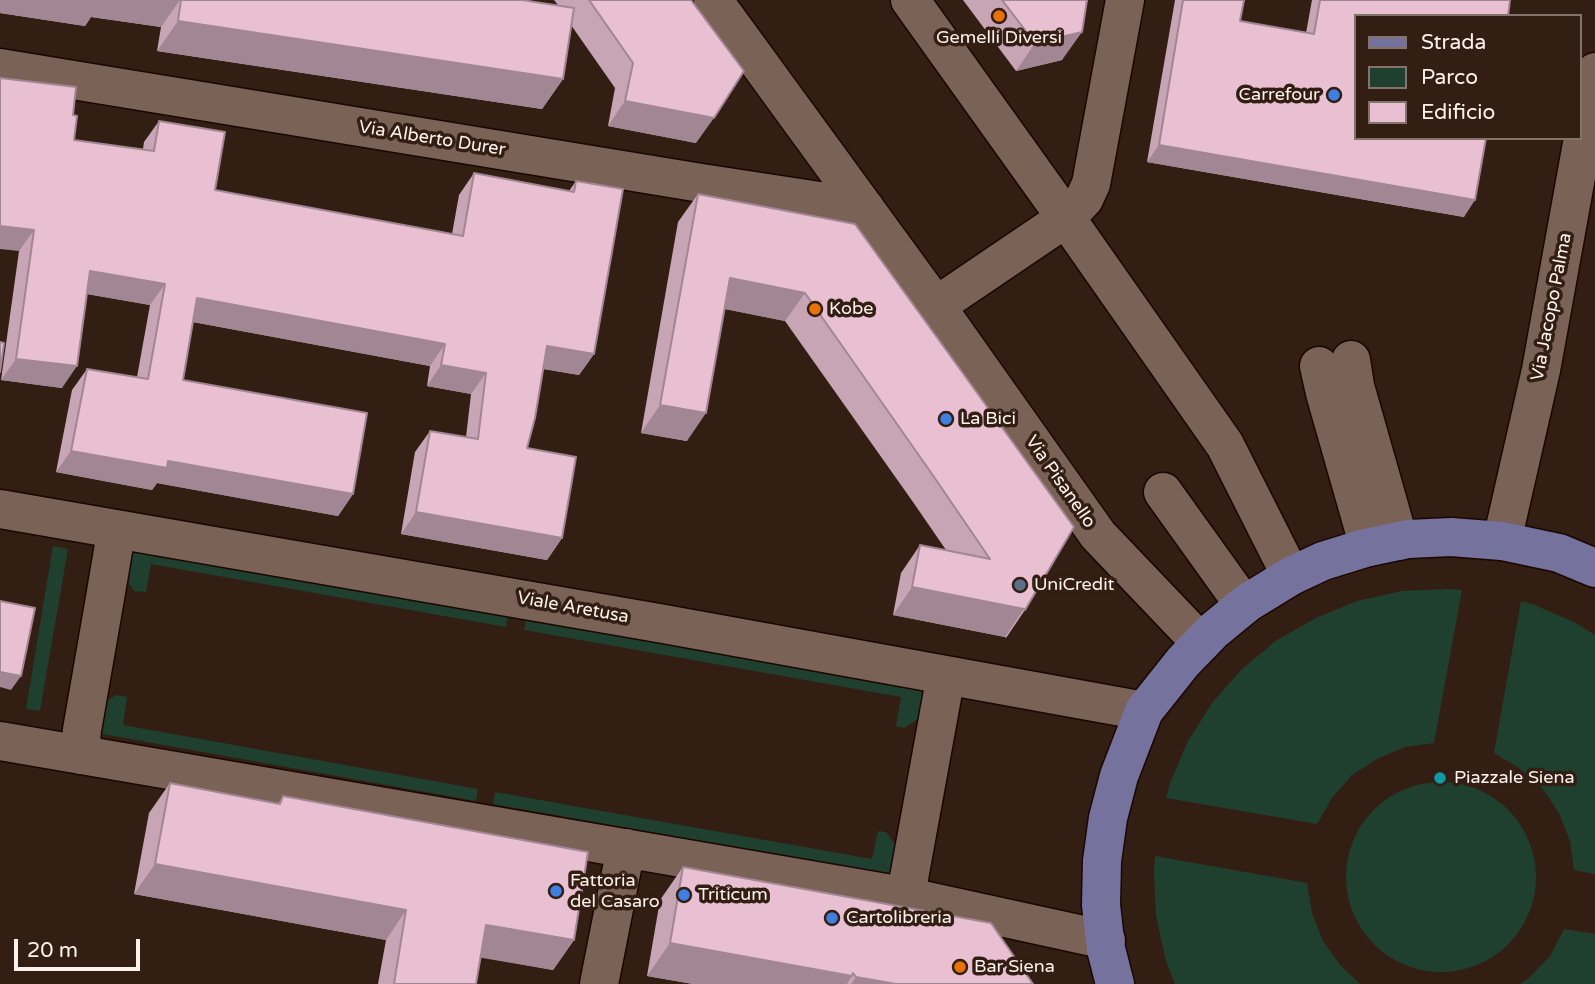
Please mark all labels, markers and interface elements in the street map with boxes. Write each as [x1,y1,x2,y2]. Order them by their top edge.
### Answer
marker: Gemelli Diversi [991,8,1007,24]
legend [1354,14,1581,140]
place label: Gemelli Diversi [936,27,1062,49]
text: Strada [1421,30,1486,55]
text: Parco [1421,65,1478,90]
place label: Carrefour [1239,84,1320,106]
marker: Carrefour [1326,87,1342,103]
text: Edificio [1421,100,1495,125]
street label: Via Alberto Durer [357,117,507,161]
street label: Via Jacopo Palma [1527,231,1577,383]
place label: Kobe [829,298,874,320]
marker: Kobe [807,301,823,317]
place label: La Bici [960,408,1016,430]
marker: La Bici [938,411,954,427]
street label: Via Pisanello [1020,432,1100,532]
place label: UniCredit [1034,574,1114,596]
marker: UniCredit [1012,577,1028,593]
street label: Viale Aretusa [515,588,631,628]
place label: Piazzale Siena [1454,767,1575,789]
marker: Piazzale Siena [1432,770,1448,786]
place label: Fattoria del Casaro [570,870,660,912]
marker: Fattoria del Casaro [548,883,564,899]
place label: Triticum [698,884,768,906]
marker: Triticum [676,887,692,903]
place label: Cartolibreria [846,907,952,929]
marker: Cartolibreria [824,910,840,926]
scale bar [18,925,144,969]
text: 20 m [27,938,78,963]
place label: Bar Siena [974,956,1055,978]
marker: Bar Siena [952,959,968,975]

